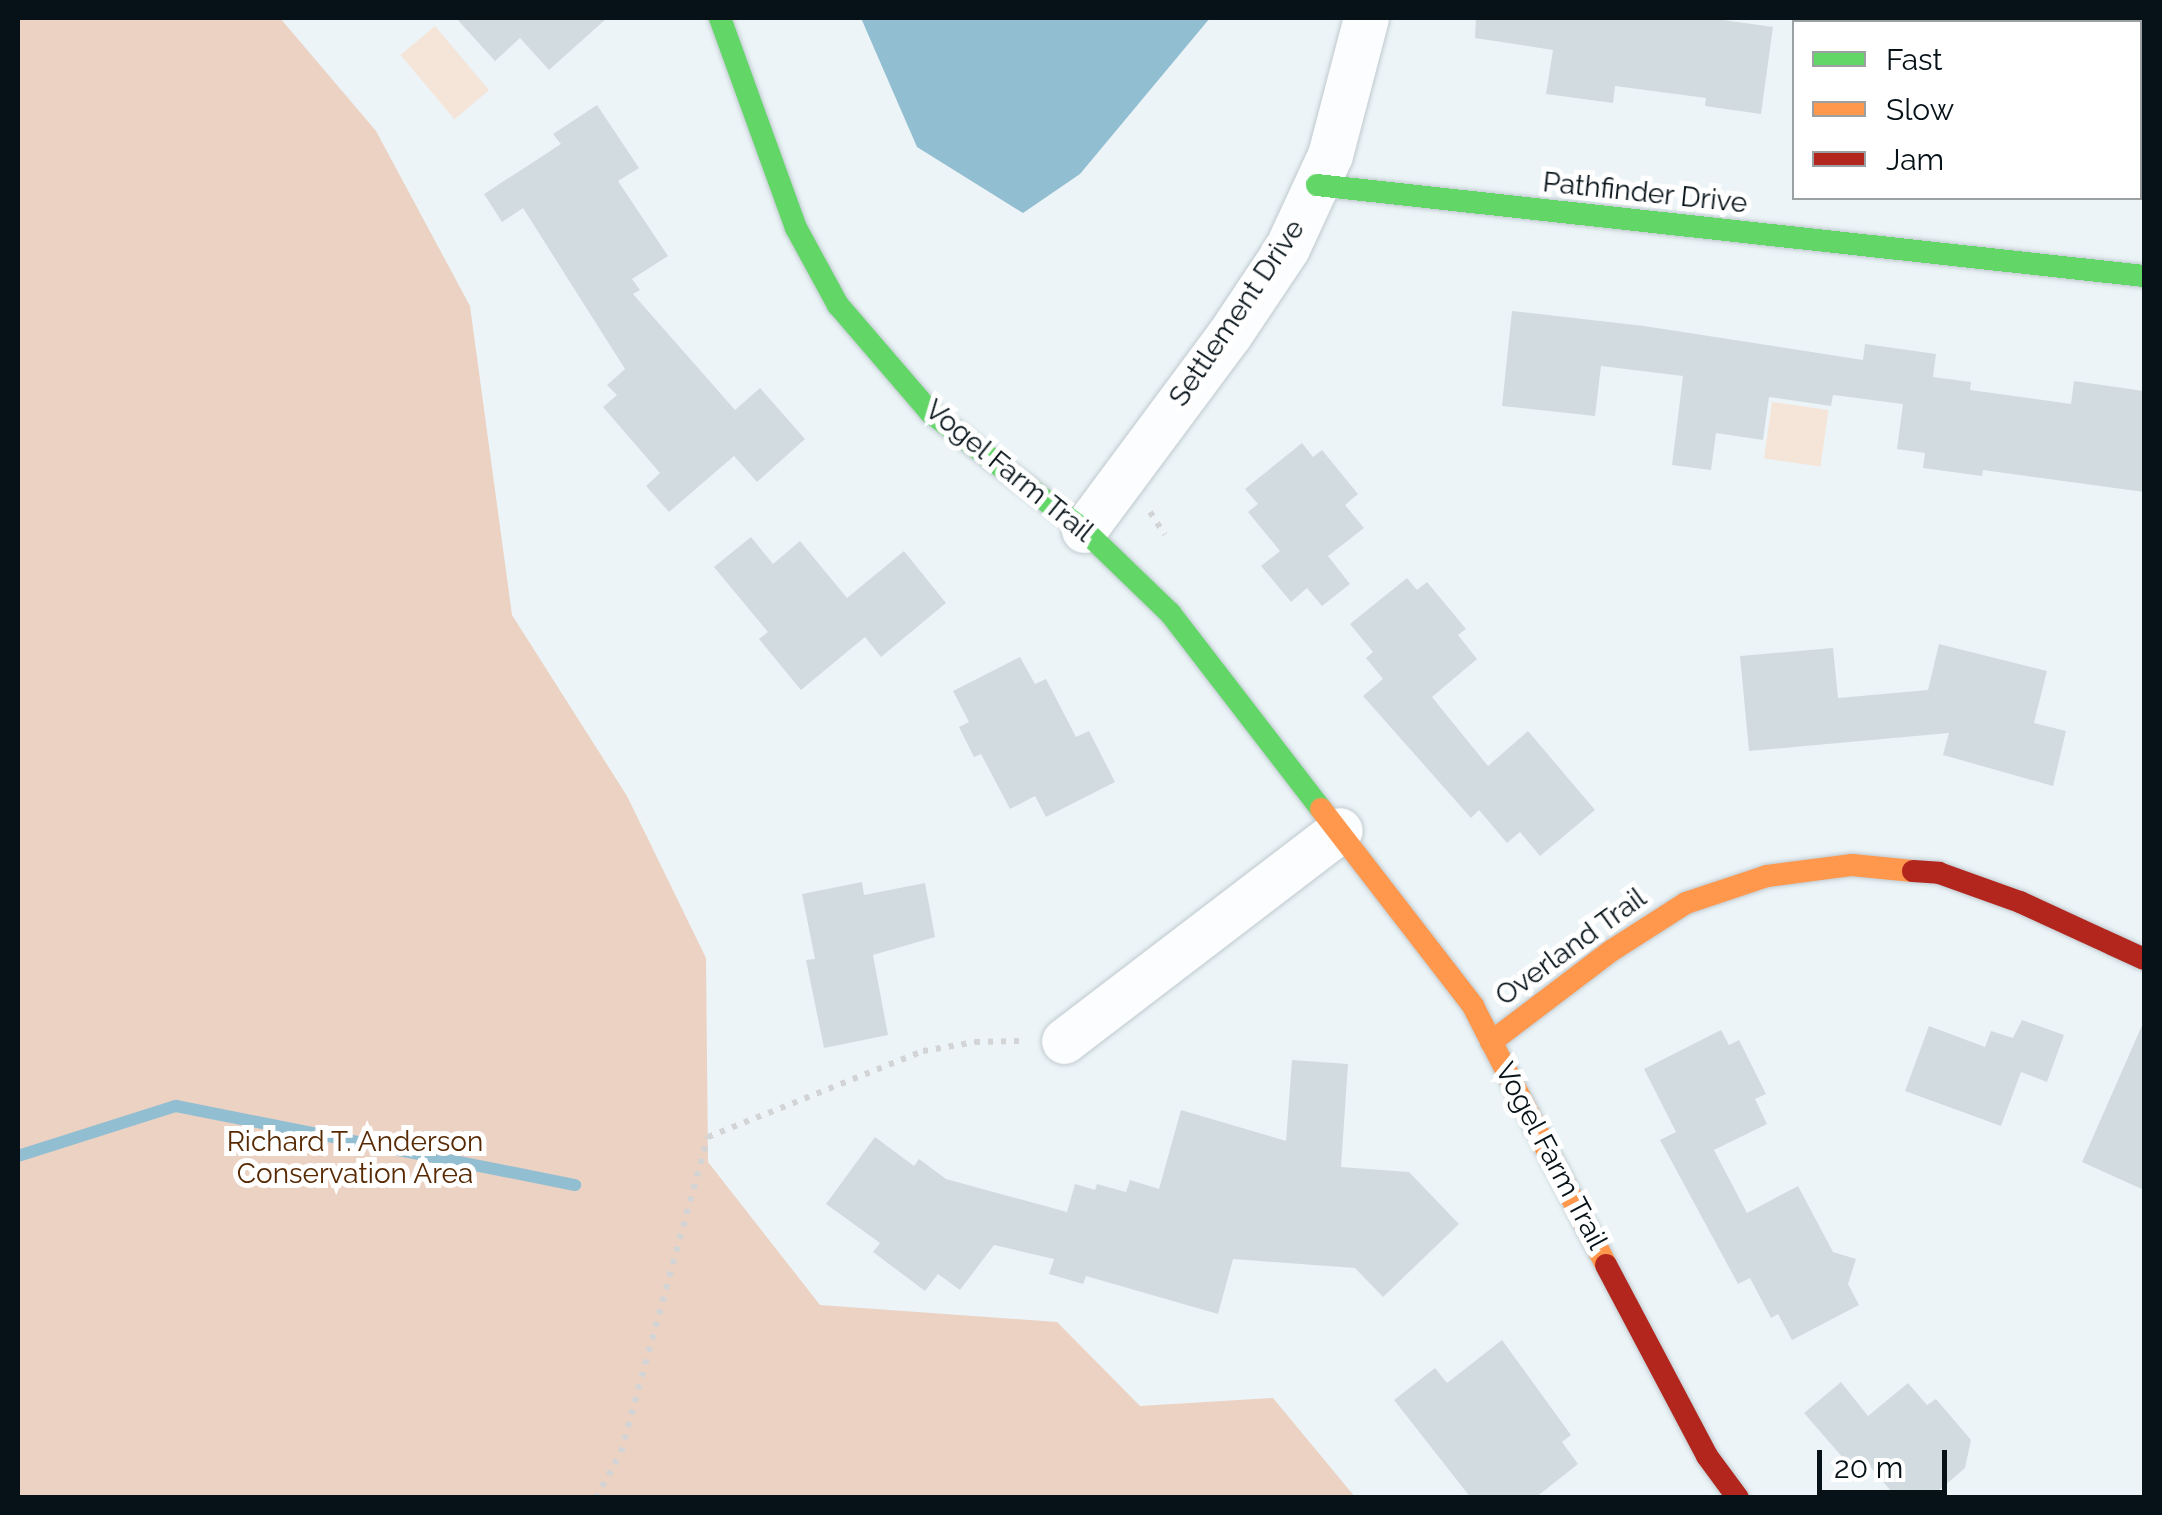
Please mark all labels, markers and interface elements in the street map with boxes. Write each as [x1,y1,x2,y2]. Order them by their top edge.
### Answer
legend [1792,20,2142,200]
text: Fast [1886,42,1943,77]
text: Slow [1886,92,1954,127]
text: Jam [1886,142,1944,177]
street label: Pathfinder Drive [1541,166,1749,220]
street label: Settlement Drive [1162,213,1312,413]
street label: Vogel Farm Trail [918,392,1100,550]
street label: Overland Trail [1489,881,1653,1013]
street label: Vogel Farm Trail [1487,1056,1615,1256]
park label: Richard T. Anderson Conservation Area [226,1125,484,1191]
scale bar [1822,1430,1952,1492]
text: 20 m [1834,1450,1903,1485]

